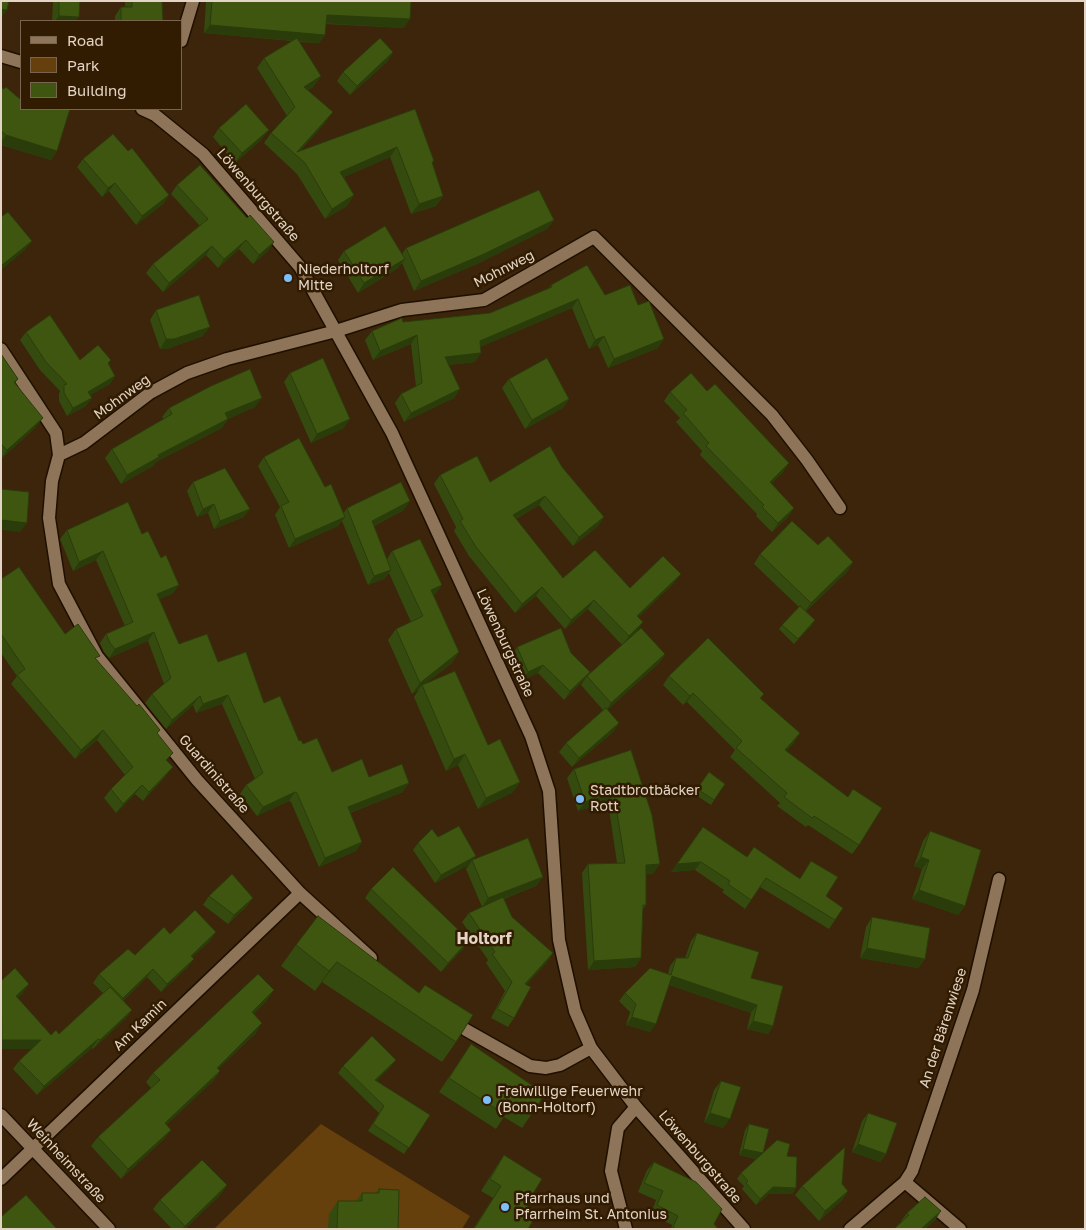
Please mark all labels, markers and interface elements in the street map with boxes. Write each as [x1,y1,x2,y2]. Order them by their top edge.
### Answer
legend [20,20,182,110]
text: Road [67,31,104,49]
text: Park [67,56,99,74]
text: Building [67,81,127,99]
street label: Löwenburgstraße [213,145,303,245]
street label: Mohnweg [471,247,537,291]
place label: Niederholtorf Mitte [298,262,389,294]
marker: Niederholtorf Mitte [282,272,294,284]
street label: Mohnweg [91,371,153,423]
street label: Löwenburgstraße [473,586,537,700]
street label: Guardinistraße [175,731,253,817]
place label: Stadtbrotbäcker Rott [590,783,700,816]
marker: Stadtbrotbäcker Rott [574,793,586,805]
district label: Holtorf [456,929,512,949]
street label: An der Bärenwiese [916,966,970,1090]
street label: Am Kamin [110,996,170,1054]
place label: Freiwillige Feuerwehr (Bonn-Holtorf) [497,1084,643,1116]
marker: Freiwillige Feuerwehr (Bonn-Holtorf) [481,1094,493,1106]
street label: Löwenburgstraße [655,1107,745,1207]
street label: Weinheimstraße [23,1116,109,1206]
place label: Pfarrhaus und Pfarrheim St. Antonius [515,1191,667,1224]
marker: Pfarrhaus und Pfarrheim St. Antonius [499,1201,511,1213]

